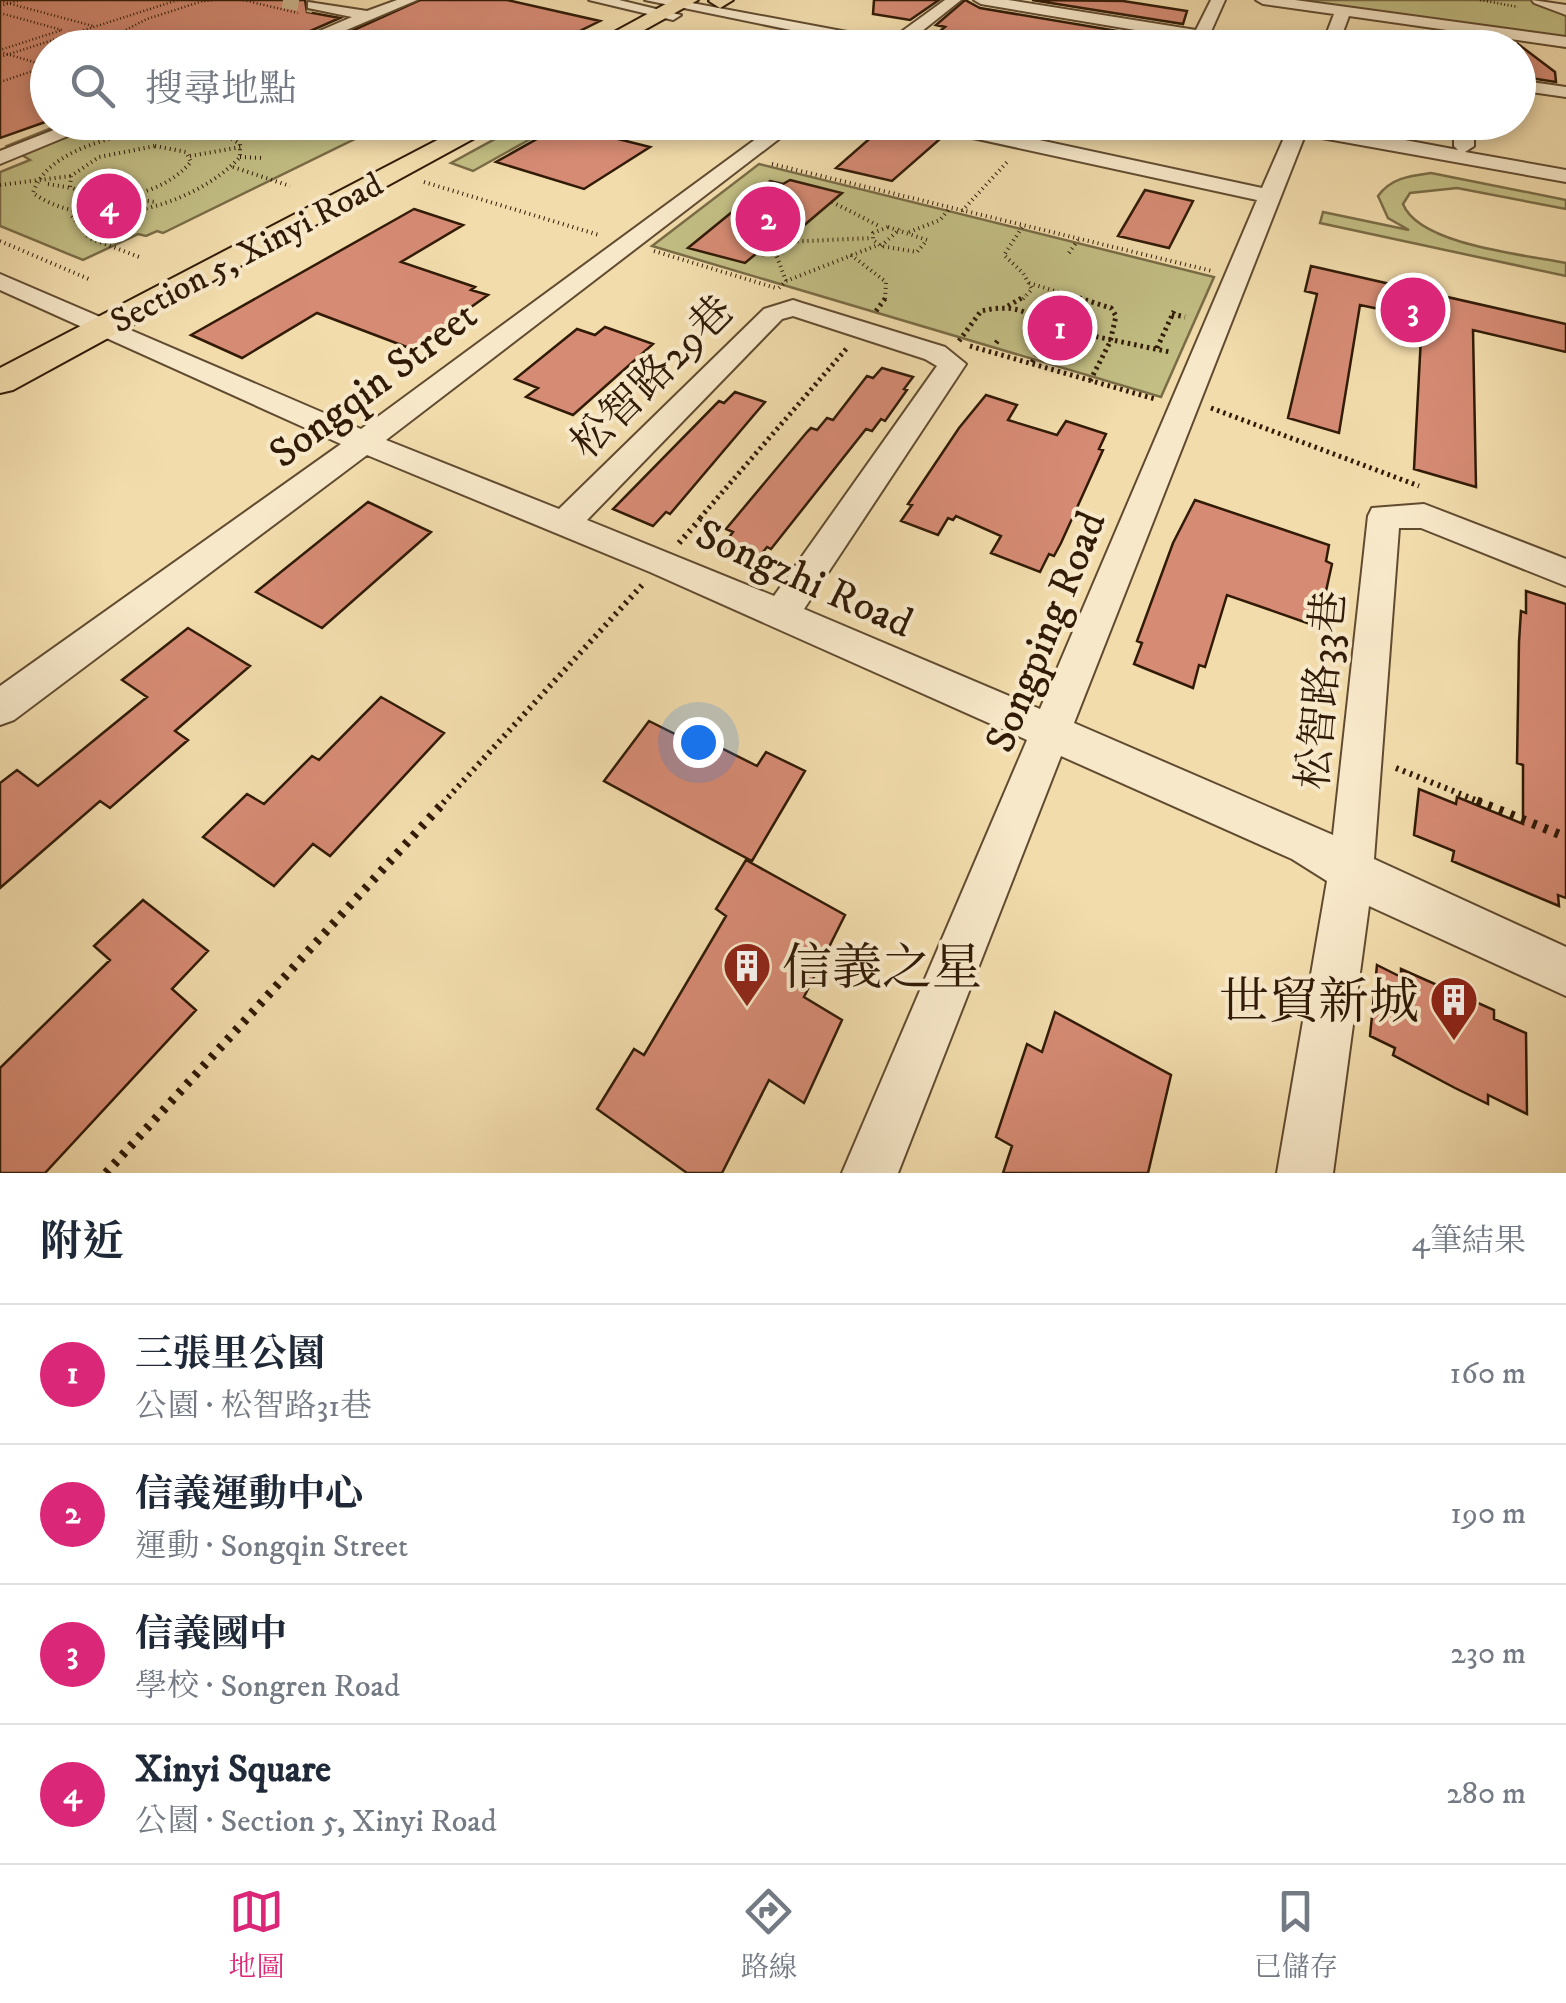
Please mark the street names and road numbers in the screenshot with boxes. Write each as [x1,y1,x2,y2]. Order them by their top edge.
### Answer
street label: Section 5, Xinyi Road [103,163,391,344]
street label: 松智路29巷 [561,286,746,471]
street label: Songqin Street [260,290,488,480]
street label: Songping Road [975,504,1119,760]
street label: Songzhi Road [687,509,920,651]
street label: 松智路33巷 [1288,589,1358,792]

